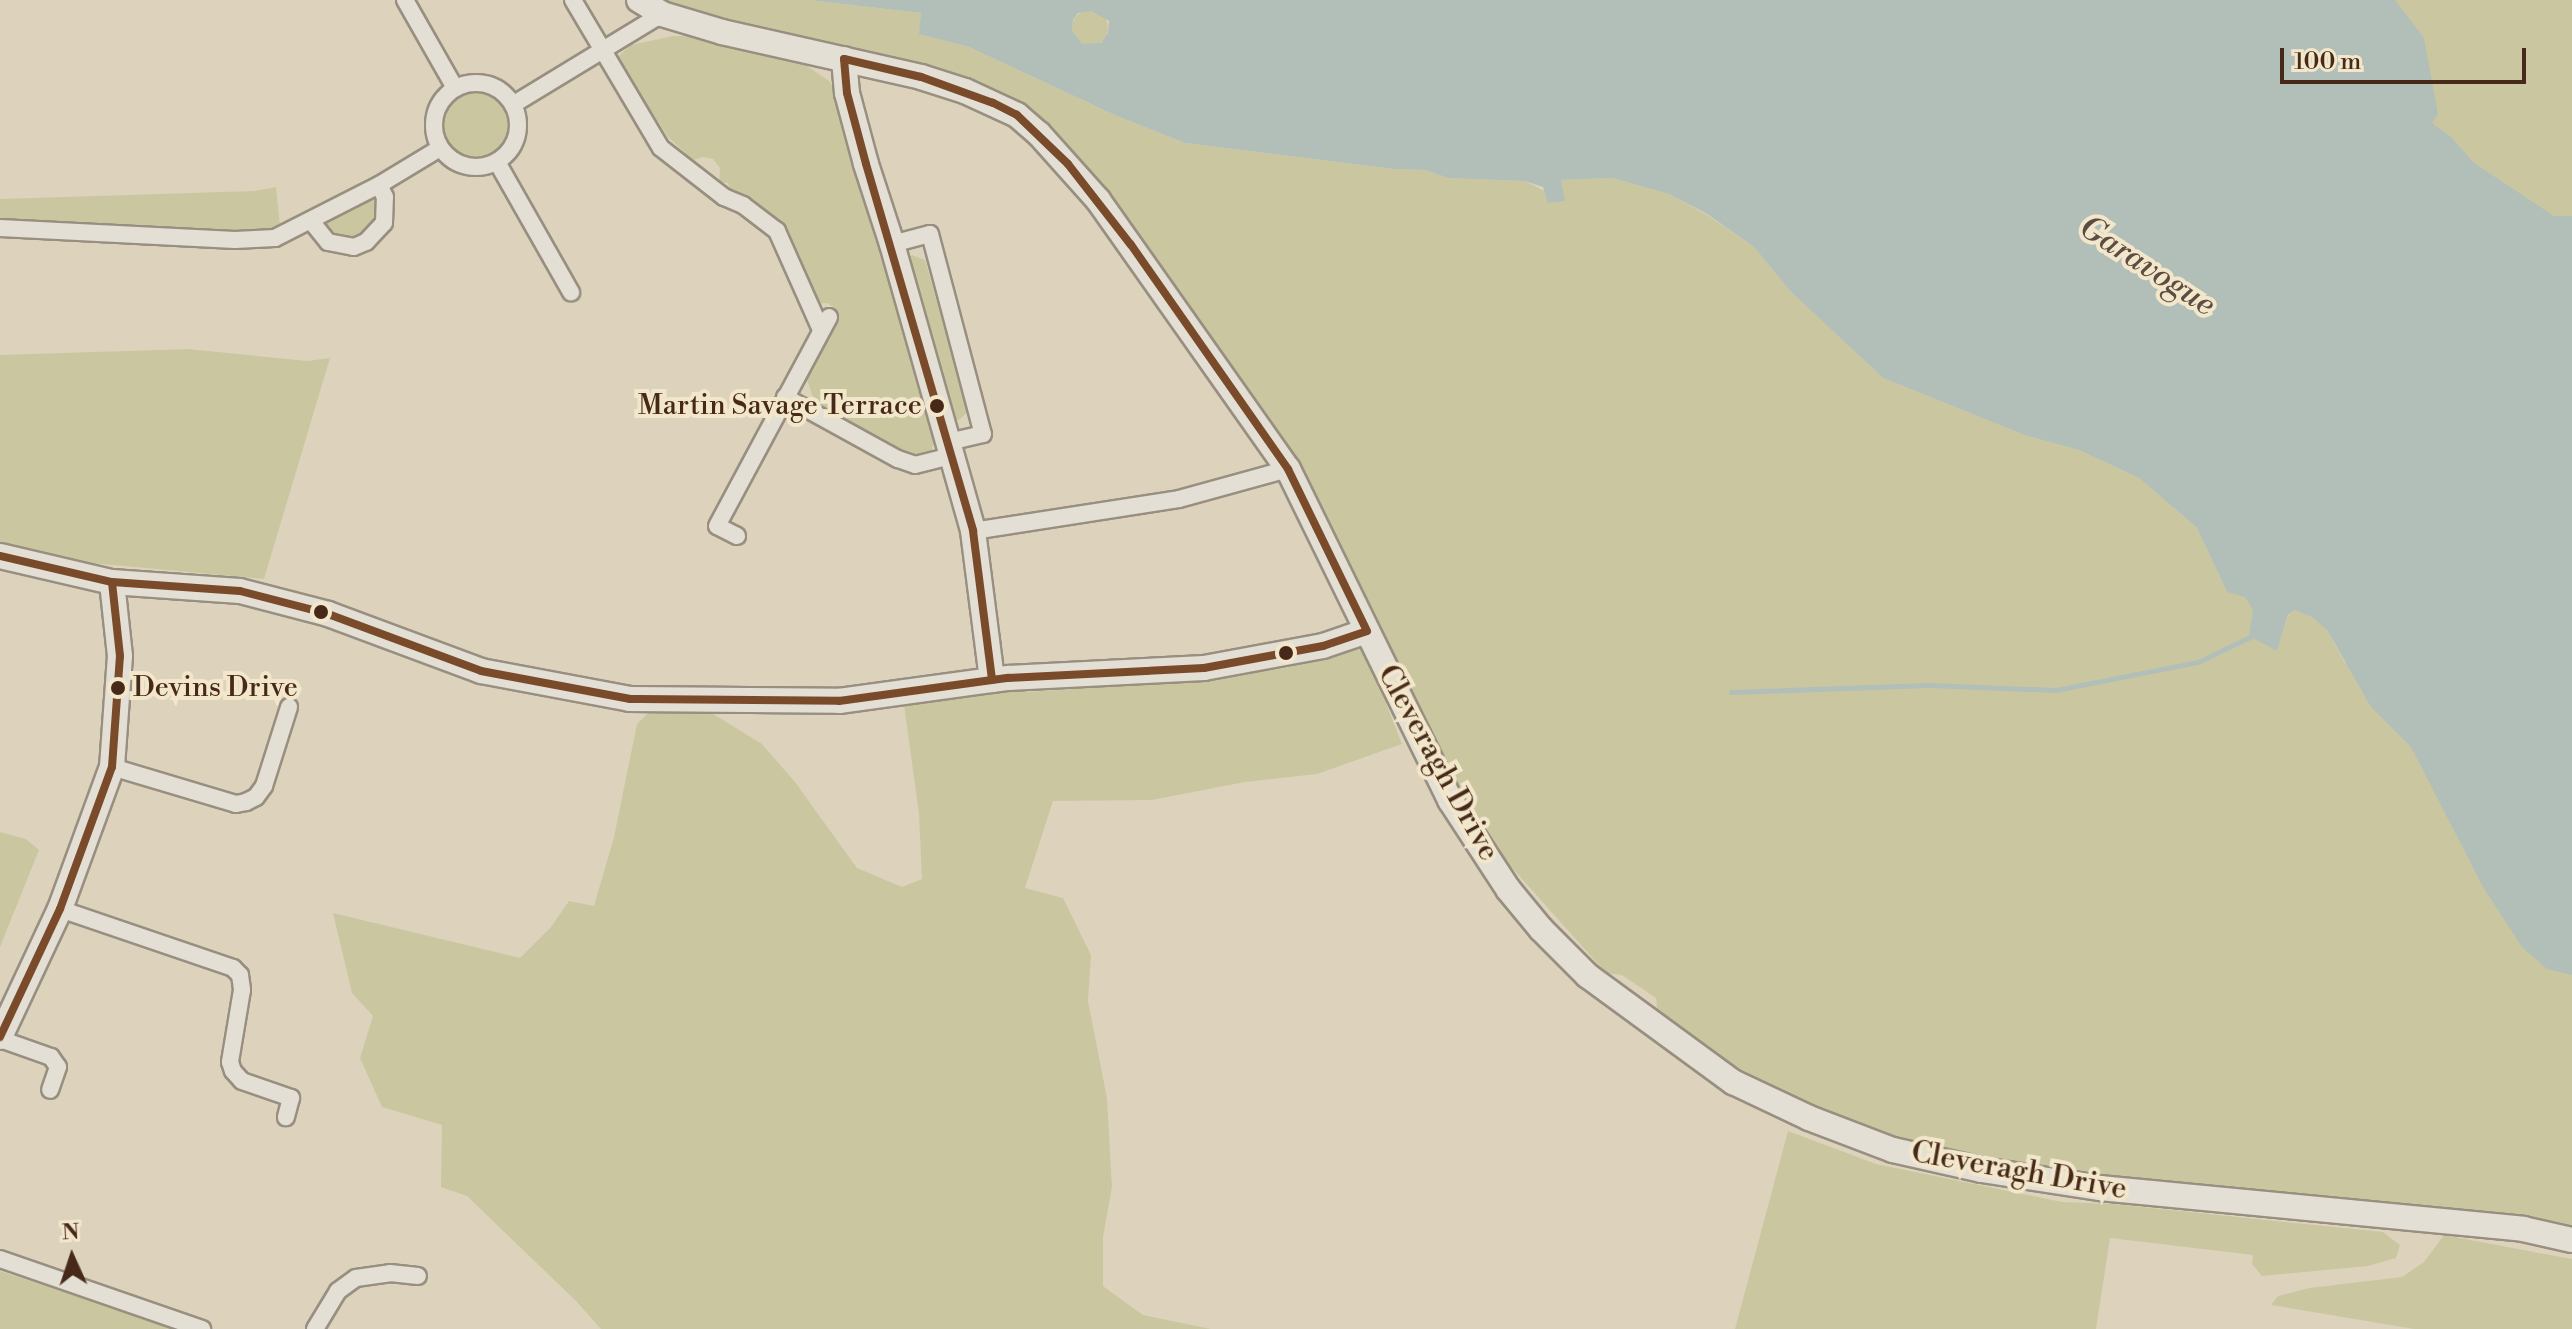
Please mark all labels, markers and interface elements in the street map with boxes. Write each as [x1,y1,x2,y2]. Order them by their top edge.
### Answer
scale bar [2284,32,2530,82]
text: 100 m [2294,47,2361,77]
water label: Garavogue [2072,208,2222,324]
place label: Martin Savage Terrace [638,389,922,423]
marker: Martin Savage Terrace [929,398,945,414]
unlabelled marker [313,604,329,620]
unlabelled marker [1278,645,1294,661]
street label: Cleveragh Drive [1369,659,1507,867]
place label: Devins Drive [133,671,298,705]
marker: Devins Drive [110,680,126,696]
street label: Cleveragh Drive [1908,1134,2130,1208]
north arrow [32,1217,112,1297]
text: N [61,1219,80,1246]

